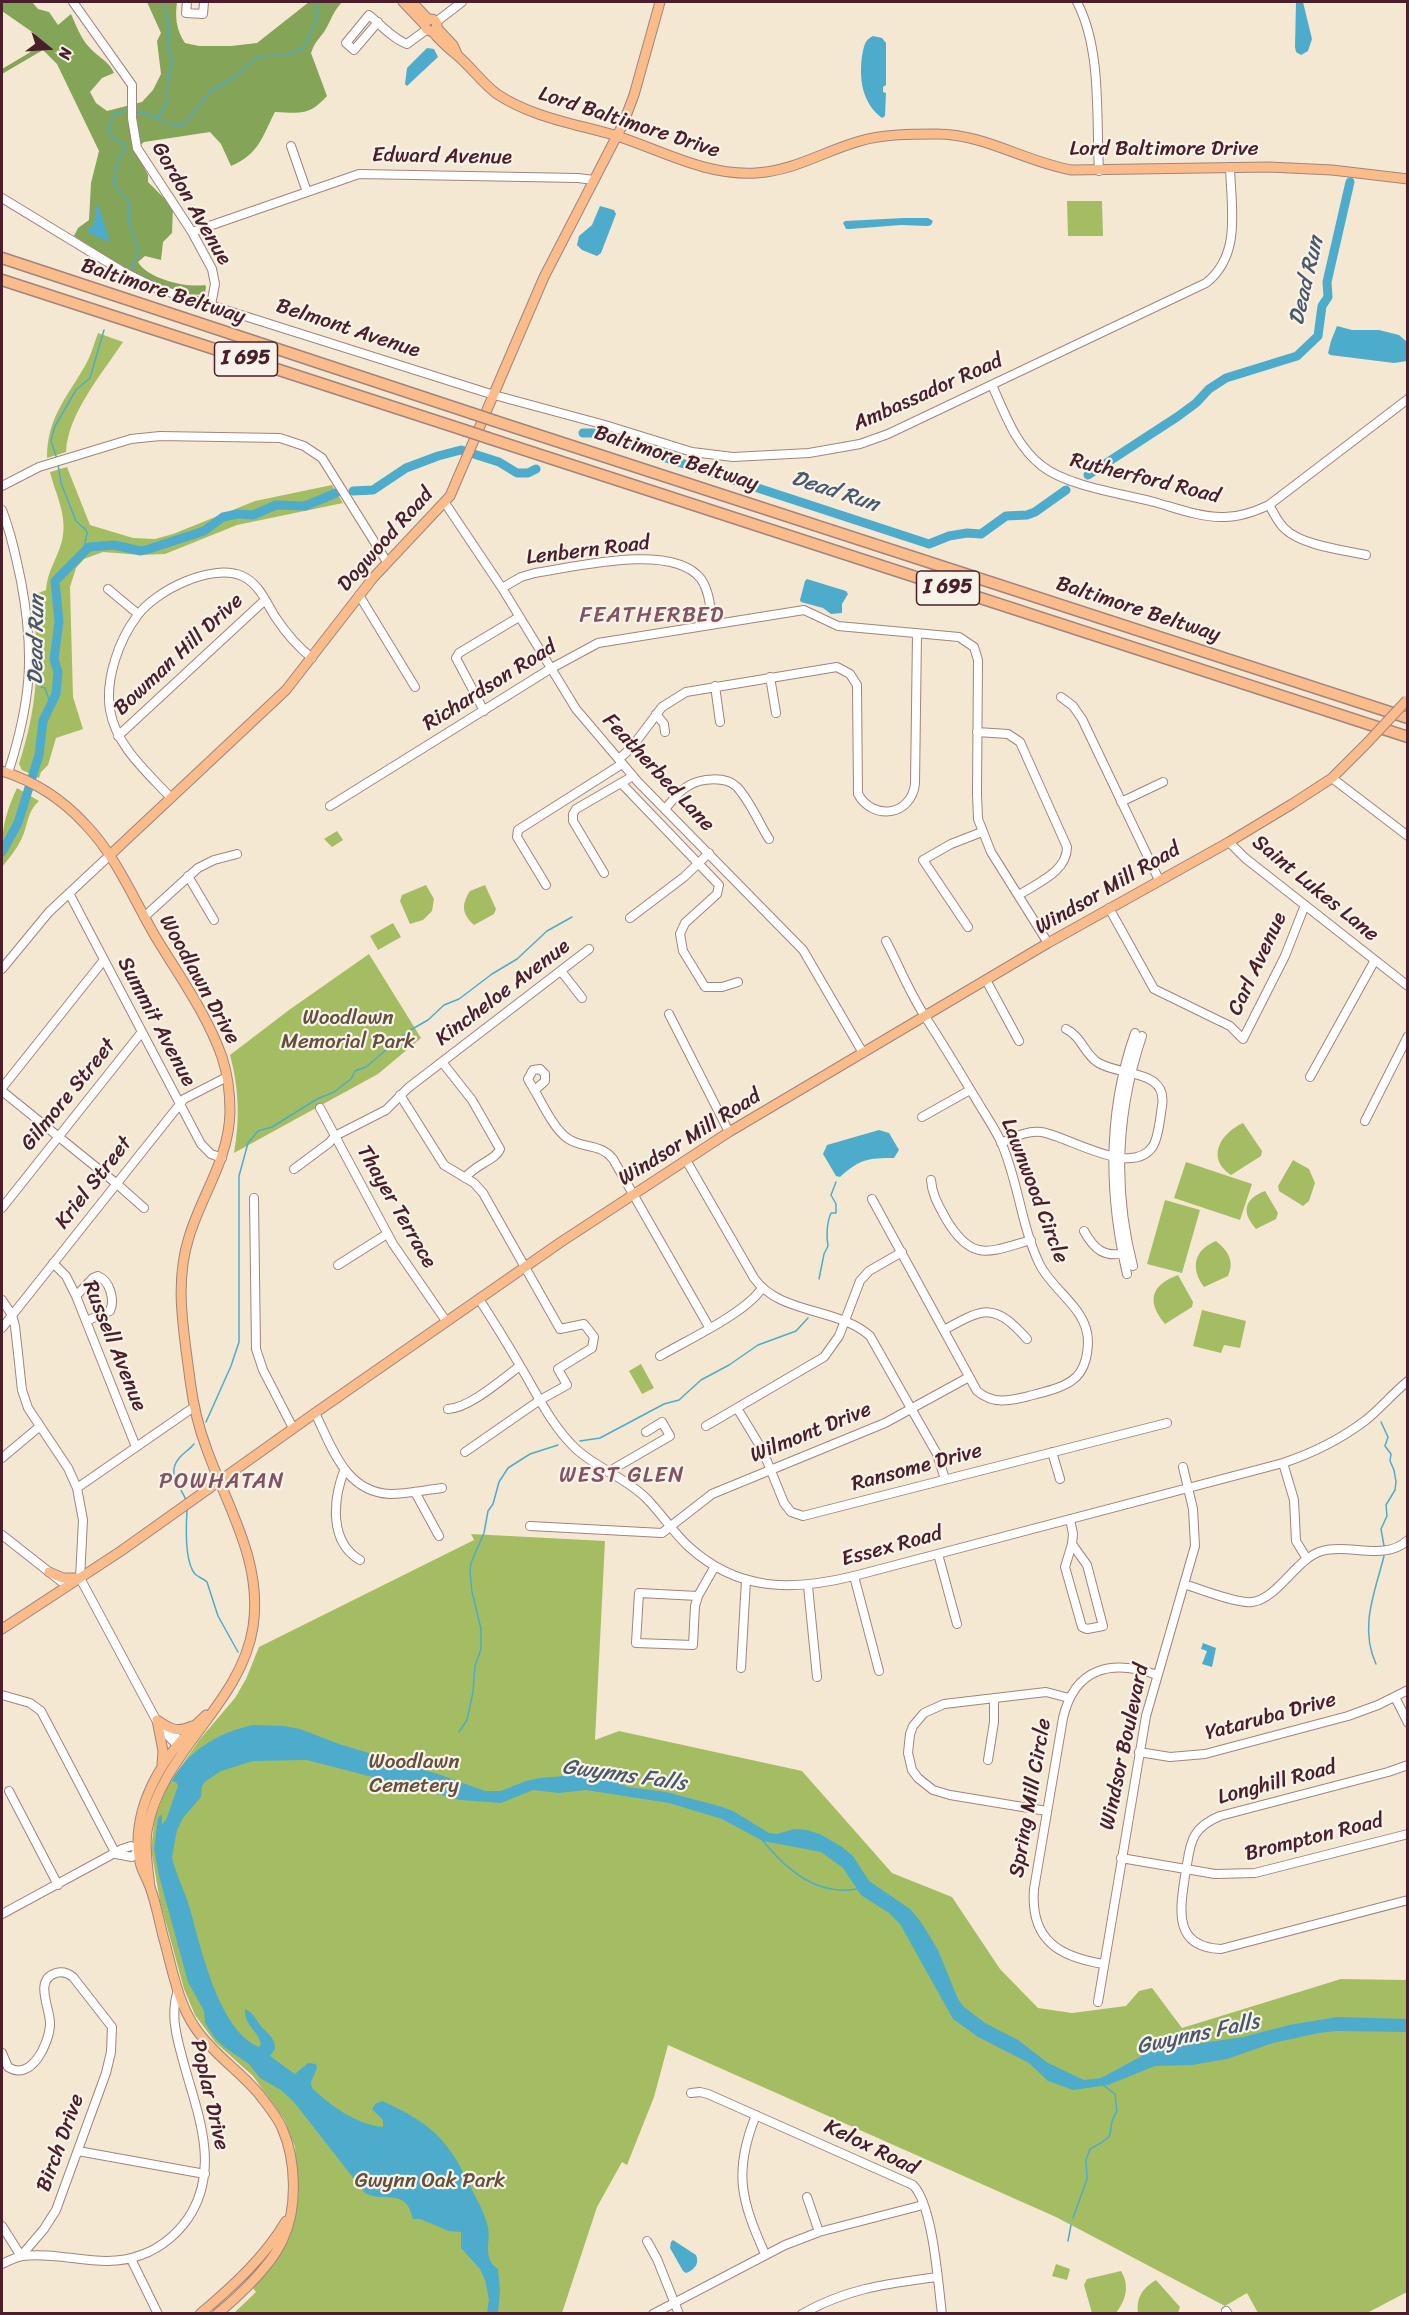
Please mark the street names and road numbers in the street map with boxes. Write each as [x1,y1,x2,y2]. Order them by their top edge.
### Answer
street label: Lord Baltimore Drive [535,82,723,164]
street label: Lord Baltimore Drive [1069,137,1259,163]
street label: Gordon Avenue [146,138,236,270]
street label: Edward Avenue [372,143,512,171]
street label: Baltimore Beltway [78,254,248,330]
street label: Belmont Avenue [273,294,423,364]
road number: I 695 [214,342,278,376]
street label: Ambassador Road [849,349,1007,437]
street label: Baltimore Beltway [591,421,761,497]
street label: Rutherford Road [1068,448,1222,510]
street label: Dogwood Road [333,483,439,597]
street label: Lenbern Road [525,531,651,571]
road number: I 695 [916,571,980,605]
street label: Baltimore Beltway [1053,572,1223,648]
street label: Bowman Hill Drive [109,589,249,721]
street label: Richardson Road [419,635,561,737]
street label: Featherbed Lane [597,708,719,838]
street label: Saint Lukes Lane [1247,830,1383,948]
street label: Windsor Mill Road [1031,837,1185,941]
street label: Carl Avenue [1223,908,1293,1020]
street label: Woodlawn Drive [153,911,245,1049]
street label: Kincheloe Avenue [431,934,575,1052]
street label: Summit Avenue [111,953,201,1091]
street label: Gilmore Street [16,1034,122,1156]
street label: Windsor Mill Road [614,1084,766,1192]
street label: Lawnwood Circle [995,1115,1073,1267]
street label: Kriel Street [50,1132,138,1234]
street label: Thayer Terrace [351,1141,441,1273]
street label: Russell Avenue [76,1277,152,1415]
street label: Wilmont Drive [747,1397,875,1469]
street label: Ransome Drive [849,1438,985,1498]
street label: Essex Road [839,1522,945,1572]
street label: Windsor Boulevard [1095,1662,1155,1832]
street label: Yataruba Drive [1203,1687,1339,1747]
street label: Spring Mill Circle [1005,1716,1057,1880]
street label: Longhill Road [1215,1755,1339,1811]
street label: Brompton Road [1242,1809,1386,1867]
street label: Poplar Drive [184,2037,234,2153]
street label: Birch Drive [32,2091,90,2195]
street label: Kelox Road [820,2114,922,2182]

